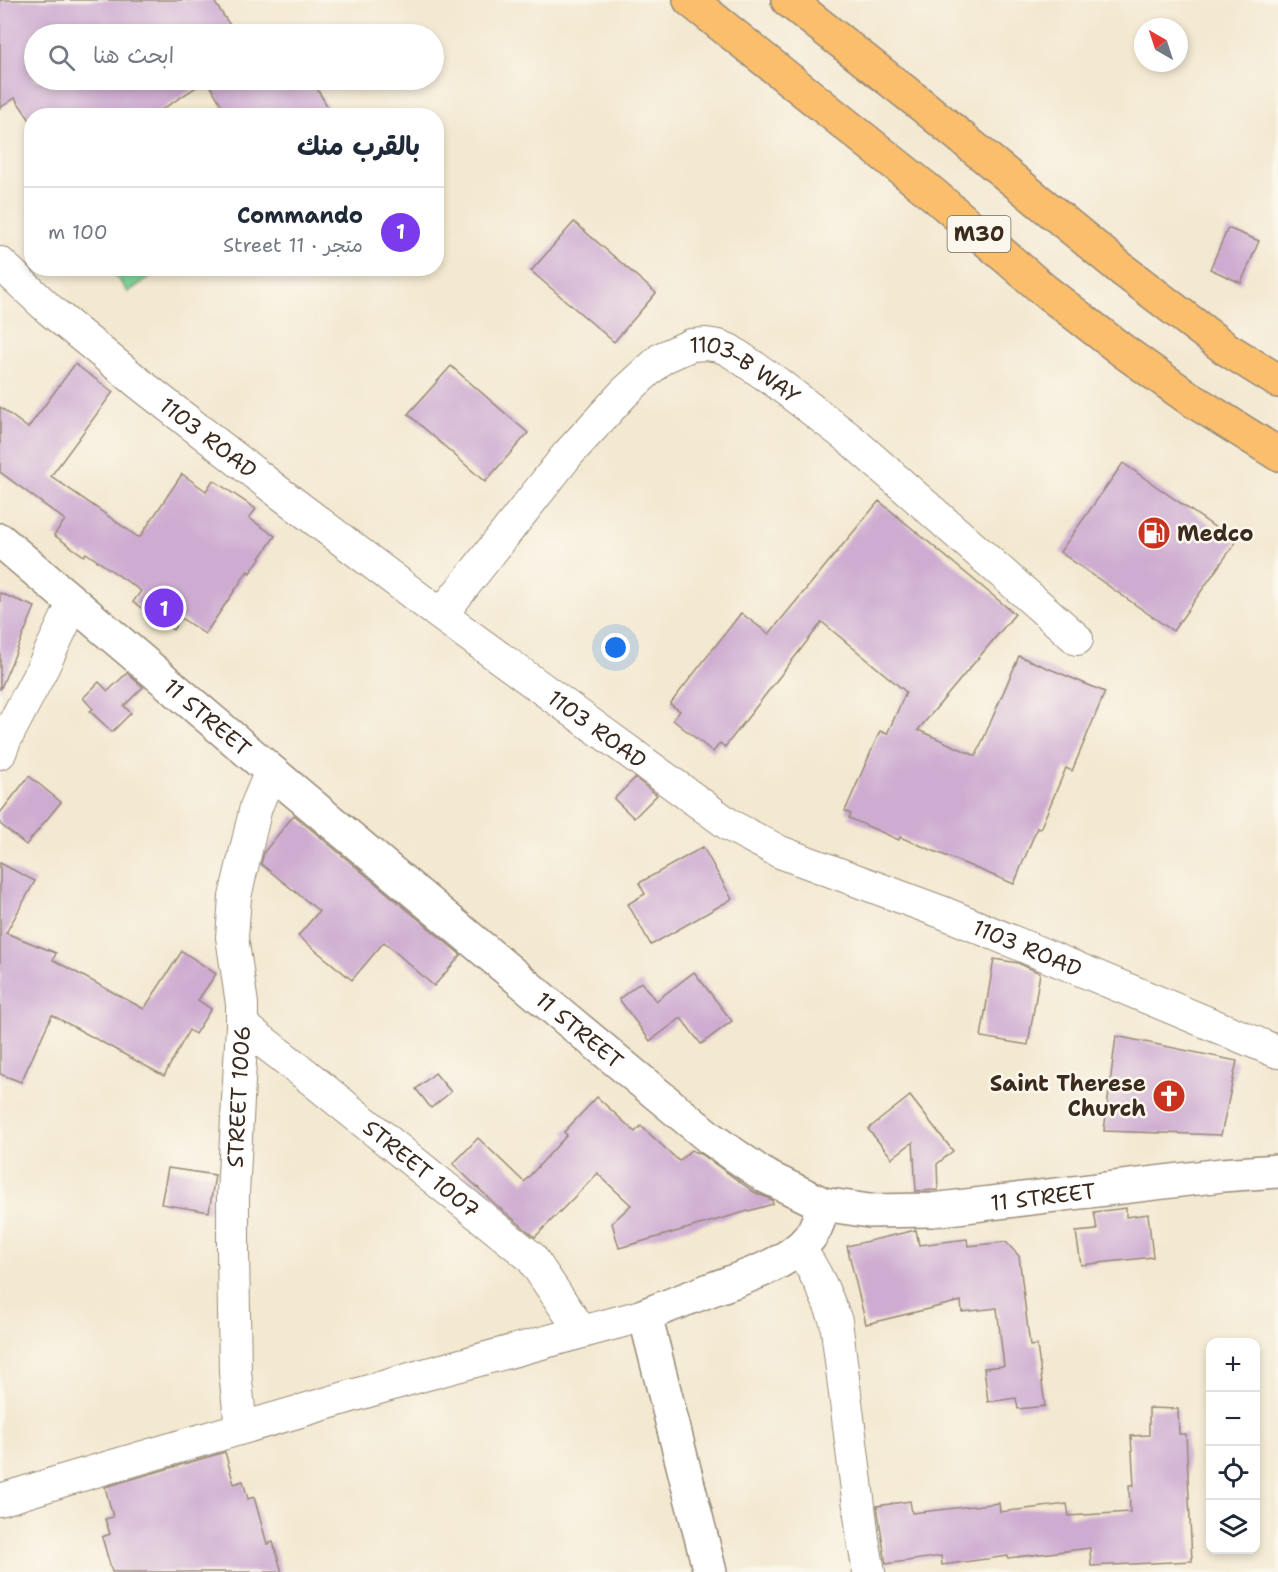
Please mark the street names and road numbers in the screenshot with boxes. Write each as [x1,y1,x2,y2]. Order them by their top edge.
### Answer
road number: M30 [948,216,1010,252]
street label: 1103-B WAY [688,330,806,410]
street label: 1103 ROAD [154,391,263,485]
street label: 11 STREET [158,672,257,763]
street label: 1103 ROAD [542,684,652,775]
street label: 1103 ROAD [968,913,1086,984]
street label: 11 STREET [529,985,630,1076]
street label: STREET 1006 [220,1025,257,1168]
street label: STREET 1007 [357,1113,486,1225]
street label: 11 STREET [989,1176,1098,1218]

